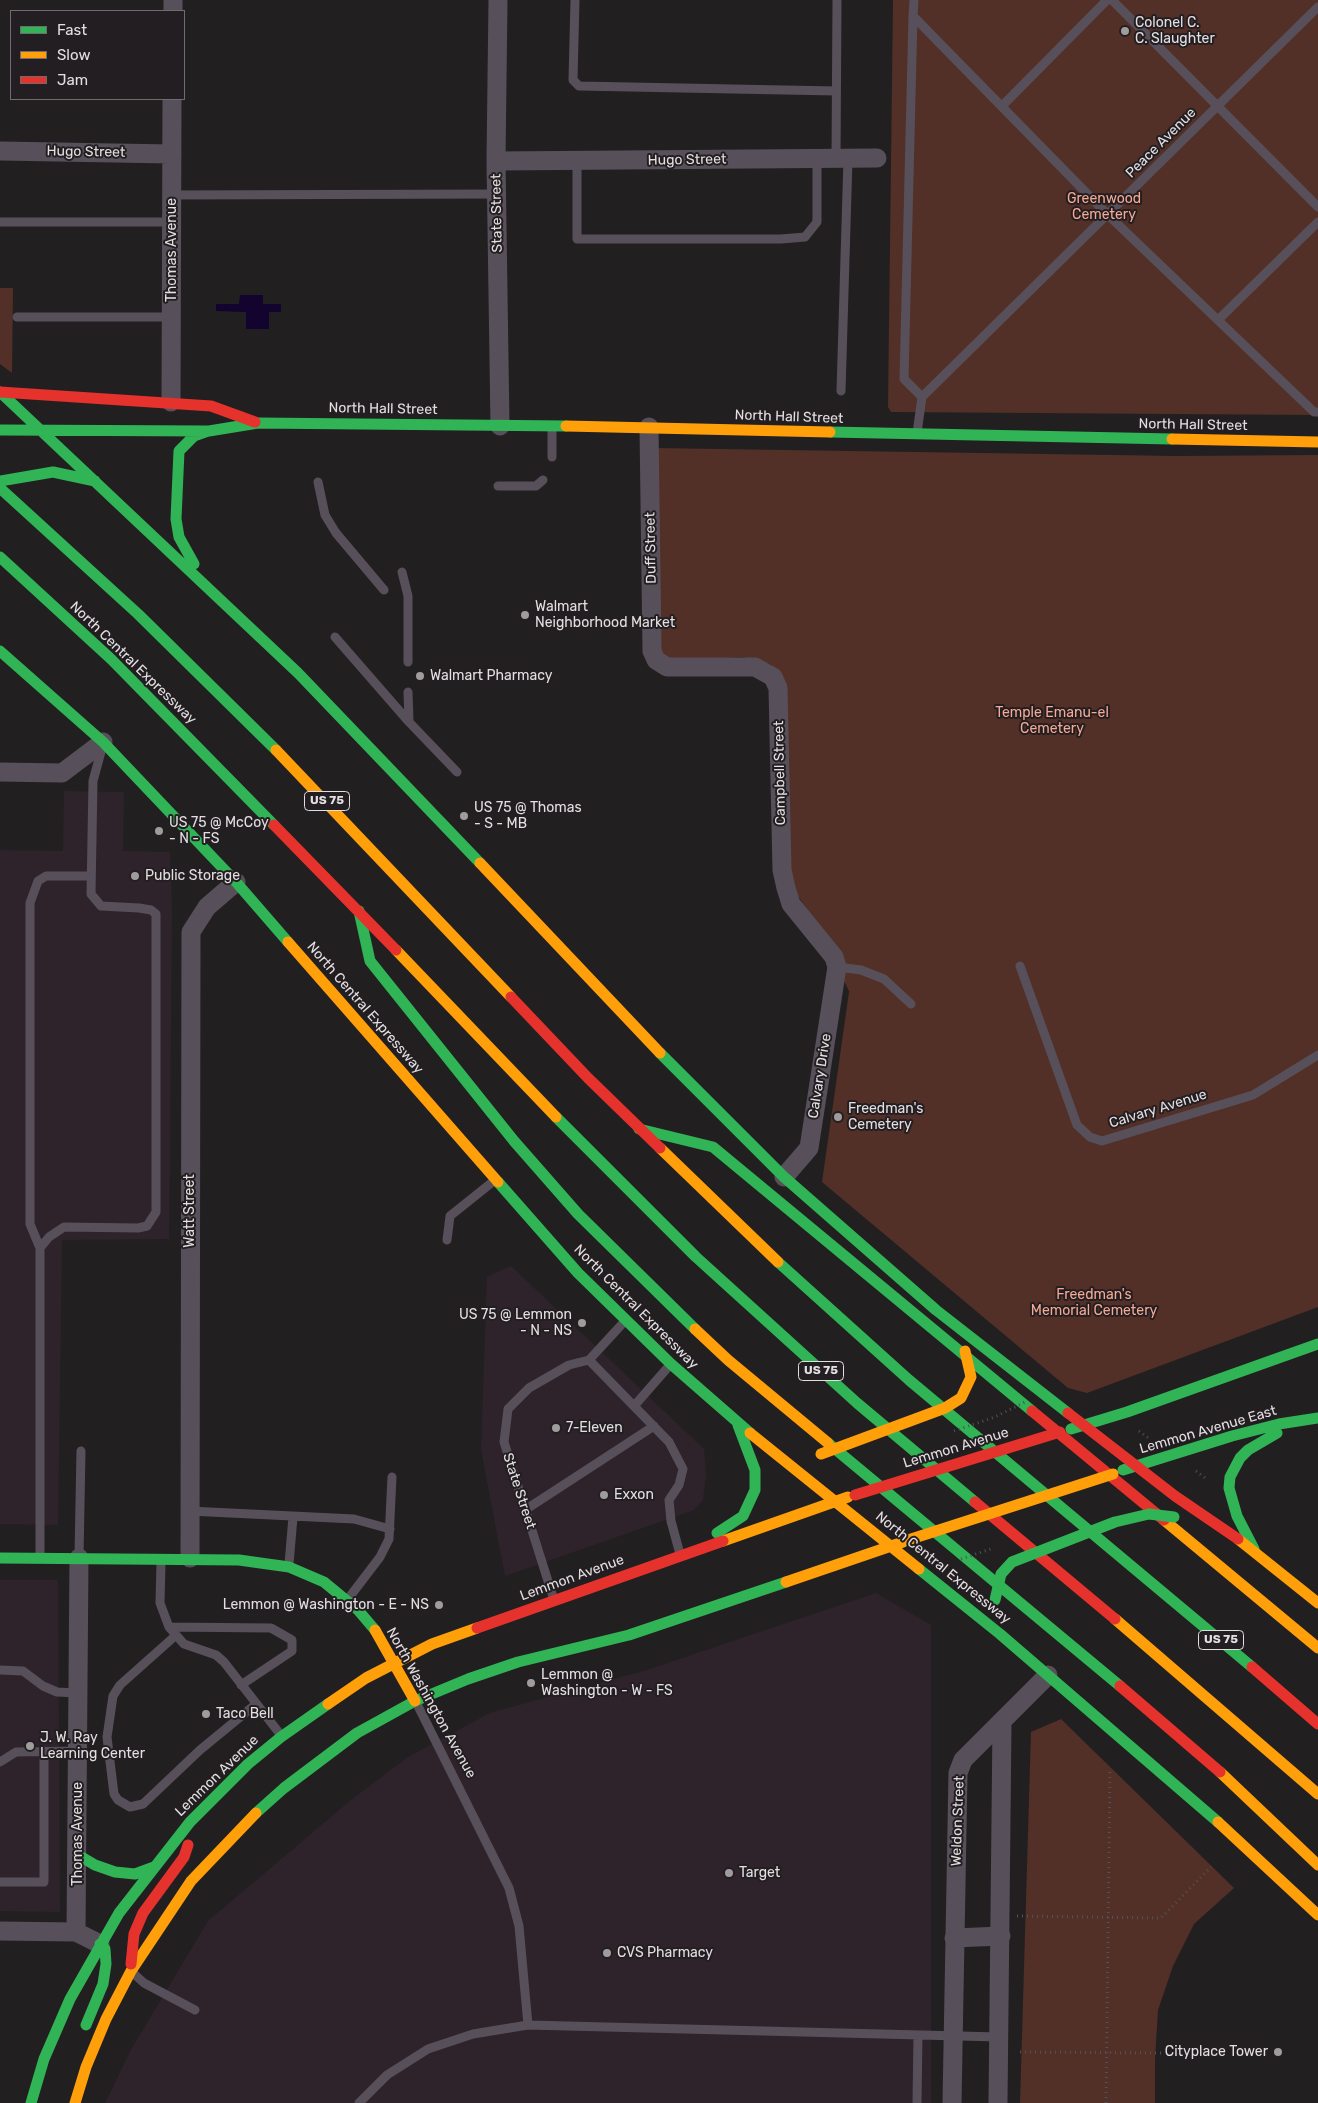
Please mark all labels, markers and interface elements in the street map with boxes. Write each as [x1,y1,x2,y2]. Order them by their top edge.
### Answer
legend [10,10,185,100]
place label: Colonel C. C. Slaughter [1135,15,1215,48]
text: Fast [57,21,87,39]
marker: Colonel C. C. Slaughter [1119,25,1131,37]
text: Slow [57,46,90,64]
text: Jam [57,71,88,89]
street label: Peace Avenue [1122,104,1200,182]
street label: Hugo Street [46,143,126,161]
street label: Hugo Street [647,151,727,169]
street label: State Street [488,173,506,253]
park label: Greenwood Cemetery [1067,191,1141,223]
street label: Thomas Avenue [164,198,180,302]
street label: North Hall Street [328,400,438,418]
street label: North Hall Street [734,407,844,427]
street label: North Hall Street [1138,416,1248,434]
street label: Duff Street [642,512,660,584]
street label: North Central Expressway [66,598,200,728]
place label: Walmart Neighborhood Market [535,599,675,632]
marker: Walmart Neighborhood Market [519,609,531,621]
place label: Walmart Pharmacy [430,668,552,684]
marker: Walmart Pharmacy [414,670,426,682]
park label: Temple Emanu-el Cemetery [995,705,1109,738]
street label: Campbell Street [771,721,789,825]
road number: US 75 [304,791,350,810]
place label: US 75 @ Thomas - S - MB [474,800,582,832]
marker: US 75 @ Thomas - S - MB [458,810,470,822]
place label: US 75 @ McCoy - N - FS [169,815,269,848]
marker: US 75 @ McCoy - N - FS [153,825,165,837]
place label: Public Storage [145,868,240,884]
marker: Public Storage [129,870,141,882]
street label: North Central Expressway [303,939,427,1077]
street label: Calvary Drive [805,1032,835,1120]
street label: Calvary Avenue [1107,1086,1209,1132]
place label: Freedman's Cemetery [848,1101,923,1134]
marker: Freedman's Cemetery [832,1111,844,1123]
street label: Watt Street [182,1174,198,1248]
street label: North Central Expressway [570,1241,702,1373]
park label: Freedman's Memorial Cemetery [1031,1287,1157,1320]
place label: US 75 @ Lemmon - N - NS [459,1307,572,1340]
marker: US 75 @ Lemmon - N - NS [576,1317,588,1329]
road number: US 75 [798,1362,844,1380]
street label: Lemmon Avenue East [1138,1402,1278,1458]
place label: 7-Eleven [566,1420,623,1436]
marker: 7-Eleven [550,1422,562,1434]
street label: Lemmon Avenue [901,1424,1011,1472]
street label: State Street [499,1451,539,1531]
place label: Exxon [614,1487,654,1503]
marker: Exxon [598,1489,610,1501]
street label: North Central Expressway [872,1508,1014,1628]
street label: Lemmon Avenue [518,1551,626,1605]
place label: Lemmon @ Washington - E - NS [223,1597,429,1613]
marker: Lemmon @ Washington - E - NS [433,1599,445,1611]
street label: North Washington Avenue [383,1625,479,1781]
road number: US 75 [1198,1630,1244,1650]
place label: Lemmon @ Washington - W - FS [541,1667,673,1700]
marker: Lemmon @ Washington - W - FS [525,1677,537,1689]
place label: Taco Bell [216,1706,274,1722]
marker: Taco Bell [200,1708,212,1720]
place label: J. W. Ray Learning Center [40,1730,145,1762]
street label: Lemmon Avenue [172,1732,262,1820]
marker: J. W. Ray Learning Center [24,1740,36,1752]
street label: Weldon Street [948,1775,968,1867]
street label: Thomas Avenue [70,1782,86,1886]
place label: Target [739,1865,780,1881]
marker: Target [723,1867,735,1879]
place label: CVS Pharmacy [617,1945,713,1961]
marker: CVS Pharmacy [601,1947,613,1959]
place label: Cityplace Tower [1165,2044,1268,2060]
marker: Cityplace Tower [1272,2046,1284,2058]

